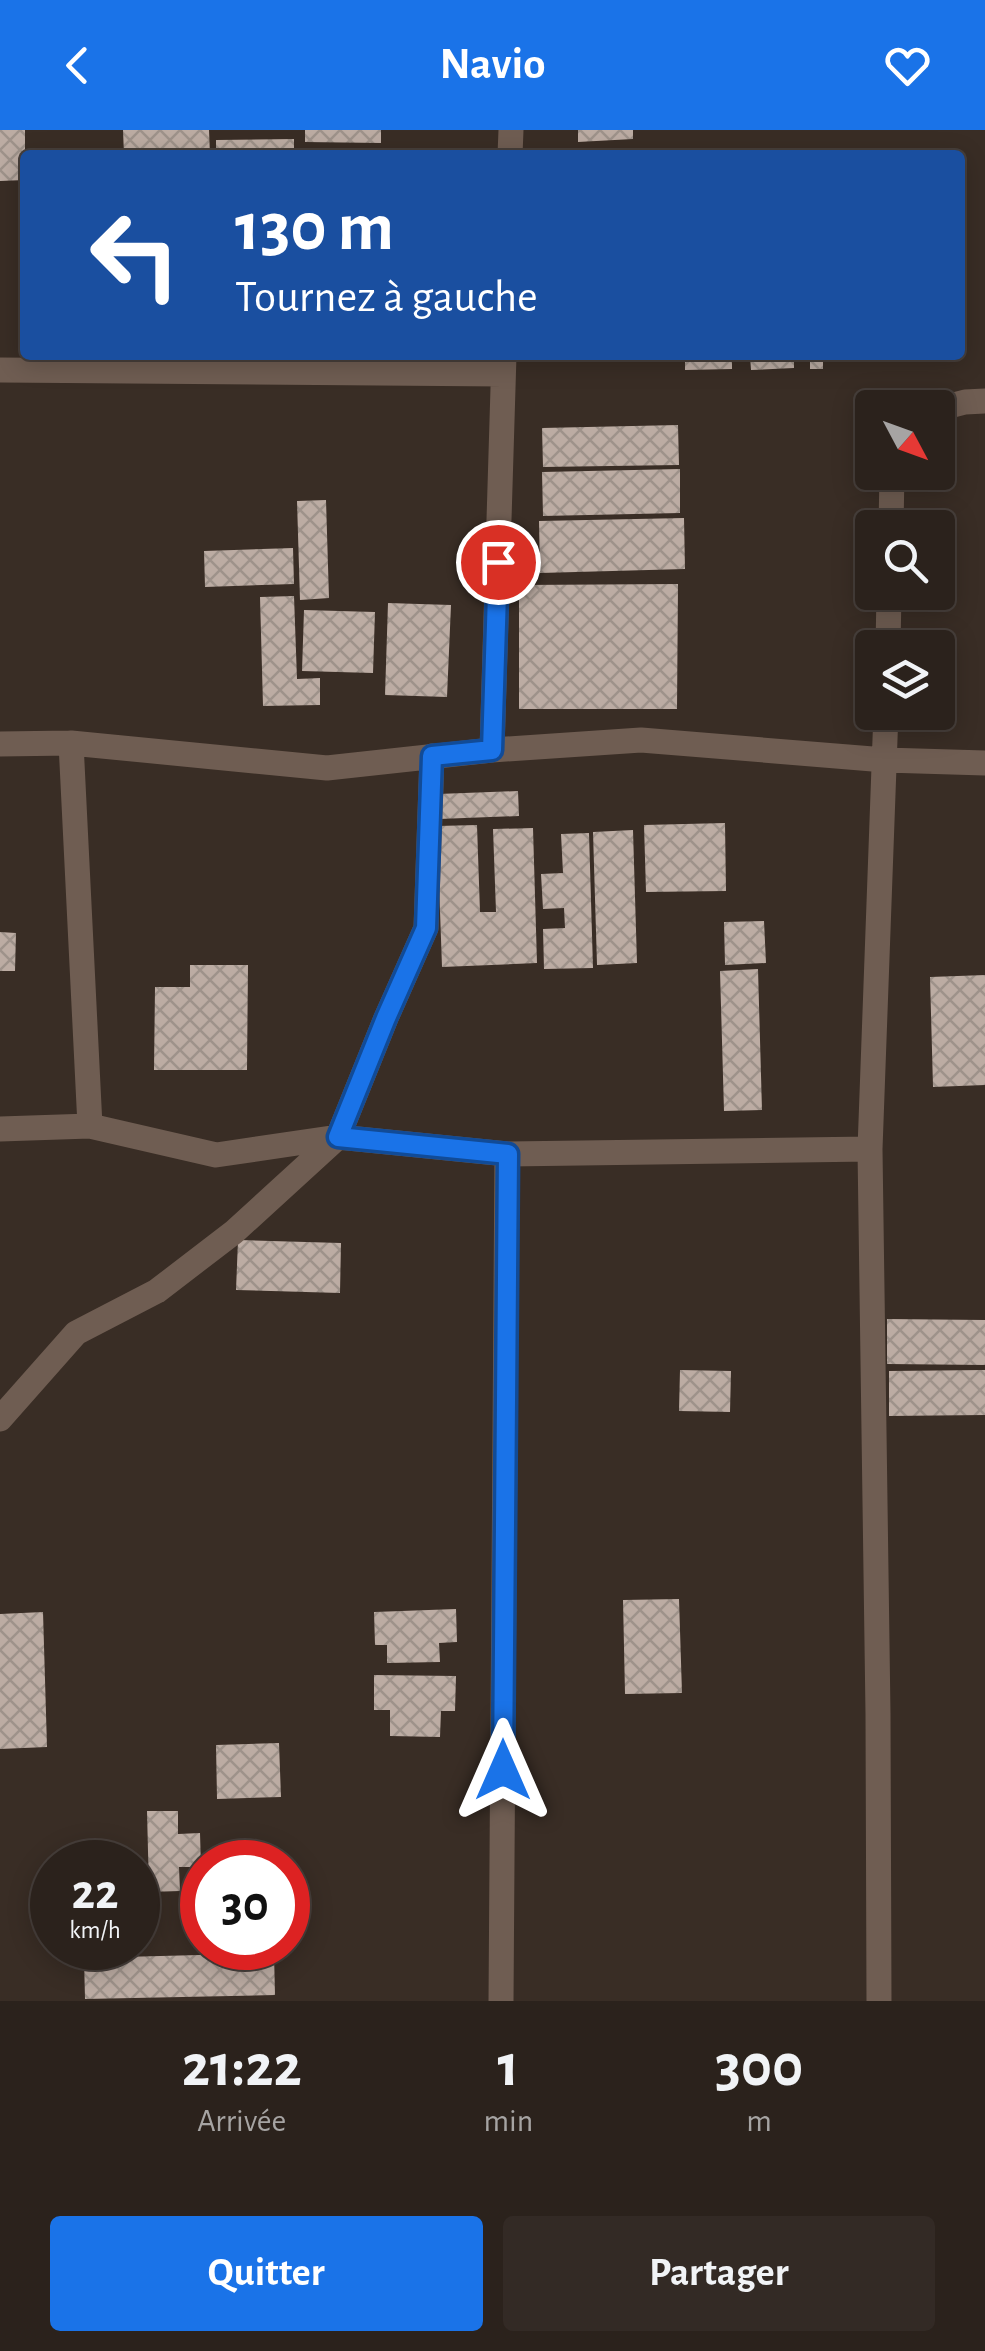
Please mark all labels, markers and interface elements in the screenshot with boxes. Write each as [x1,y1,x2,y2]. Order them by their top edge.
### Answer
icon: back [50,38,105,93]
icon: heart [880,38,935,93]
text: Navio [440,42,545,87]
icon: left [70,190,200,320]
text: 130 m [235,193,394,263]
text: Tournez à gauche [235,275,538,320]
north arrow [855,390,955,490]
map controls [855,390,955,730]
button: search [855,510,955,610]
pin [456,520,541,605]
icon: arrive [471,535,526,590]
button: layers [855,630,955,730]
position arrow [451,1718,555,1822]
speed limit sign: 30 [180,1840,310,1970]
text: 22 [71,1868,119,1918]
text: km/h [69,1918,121,1943]
text: 21:22 [182,2037,302,2097]
text: 1 [498,2037,519,2097]
text: 300 [715,2037,803,2097]
text: Arrivée [197,2105,286,2137]
text: min [483,2105,533,2137]
text: m [746,2105,772,2137]
button: Quitter [50,2216,483,2331]
button: Partager [503,2216,935,2331]

